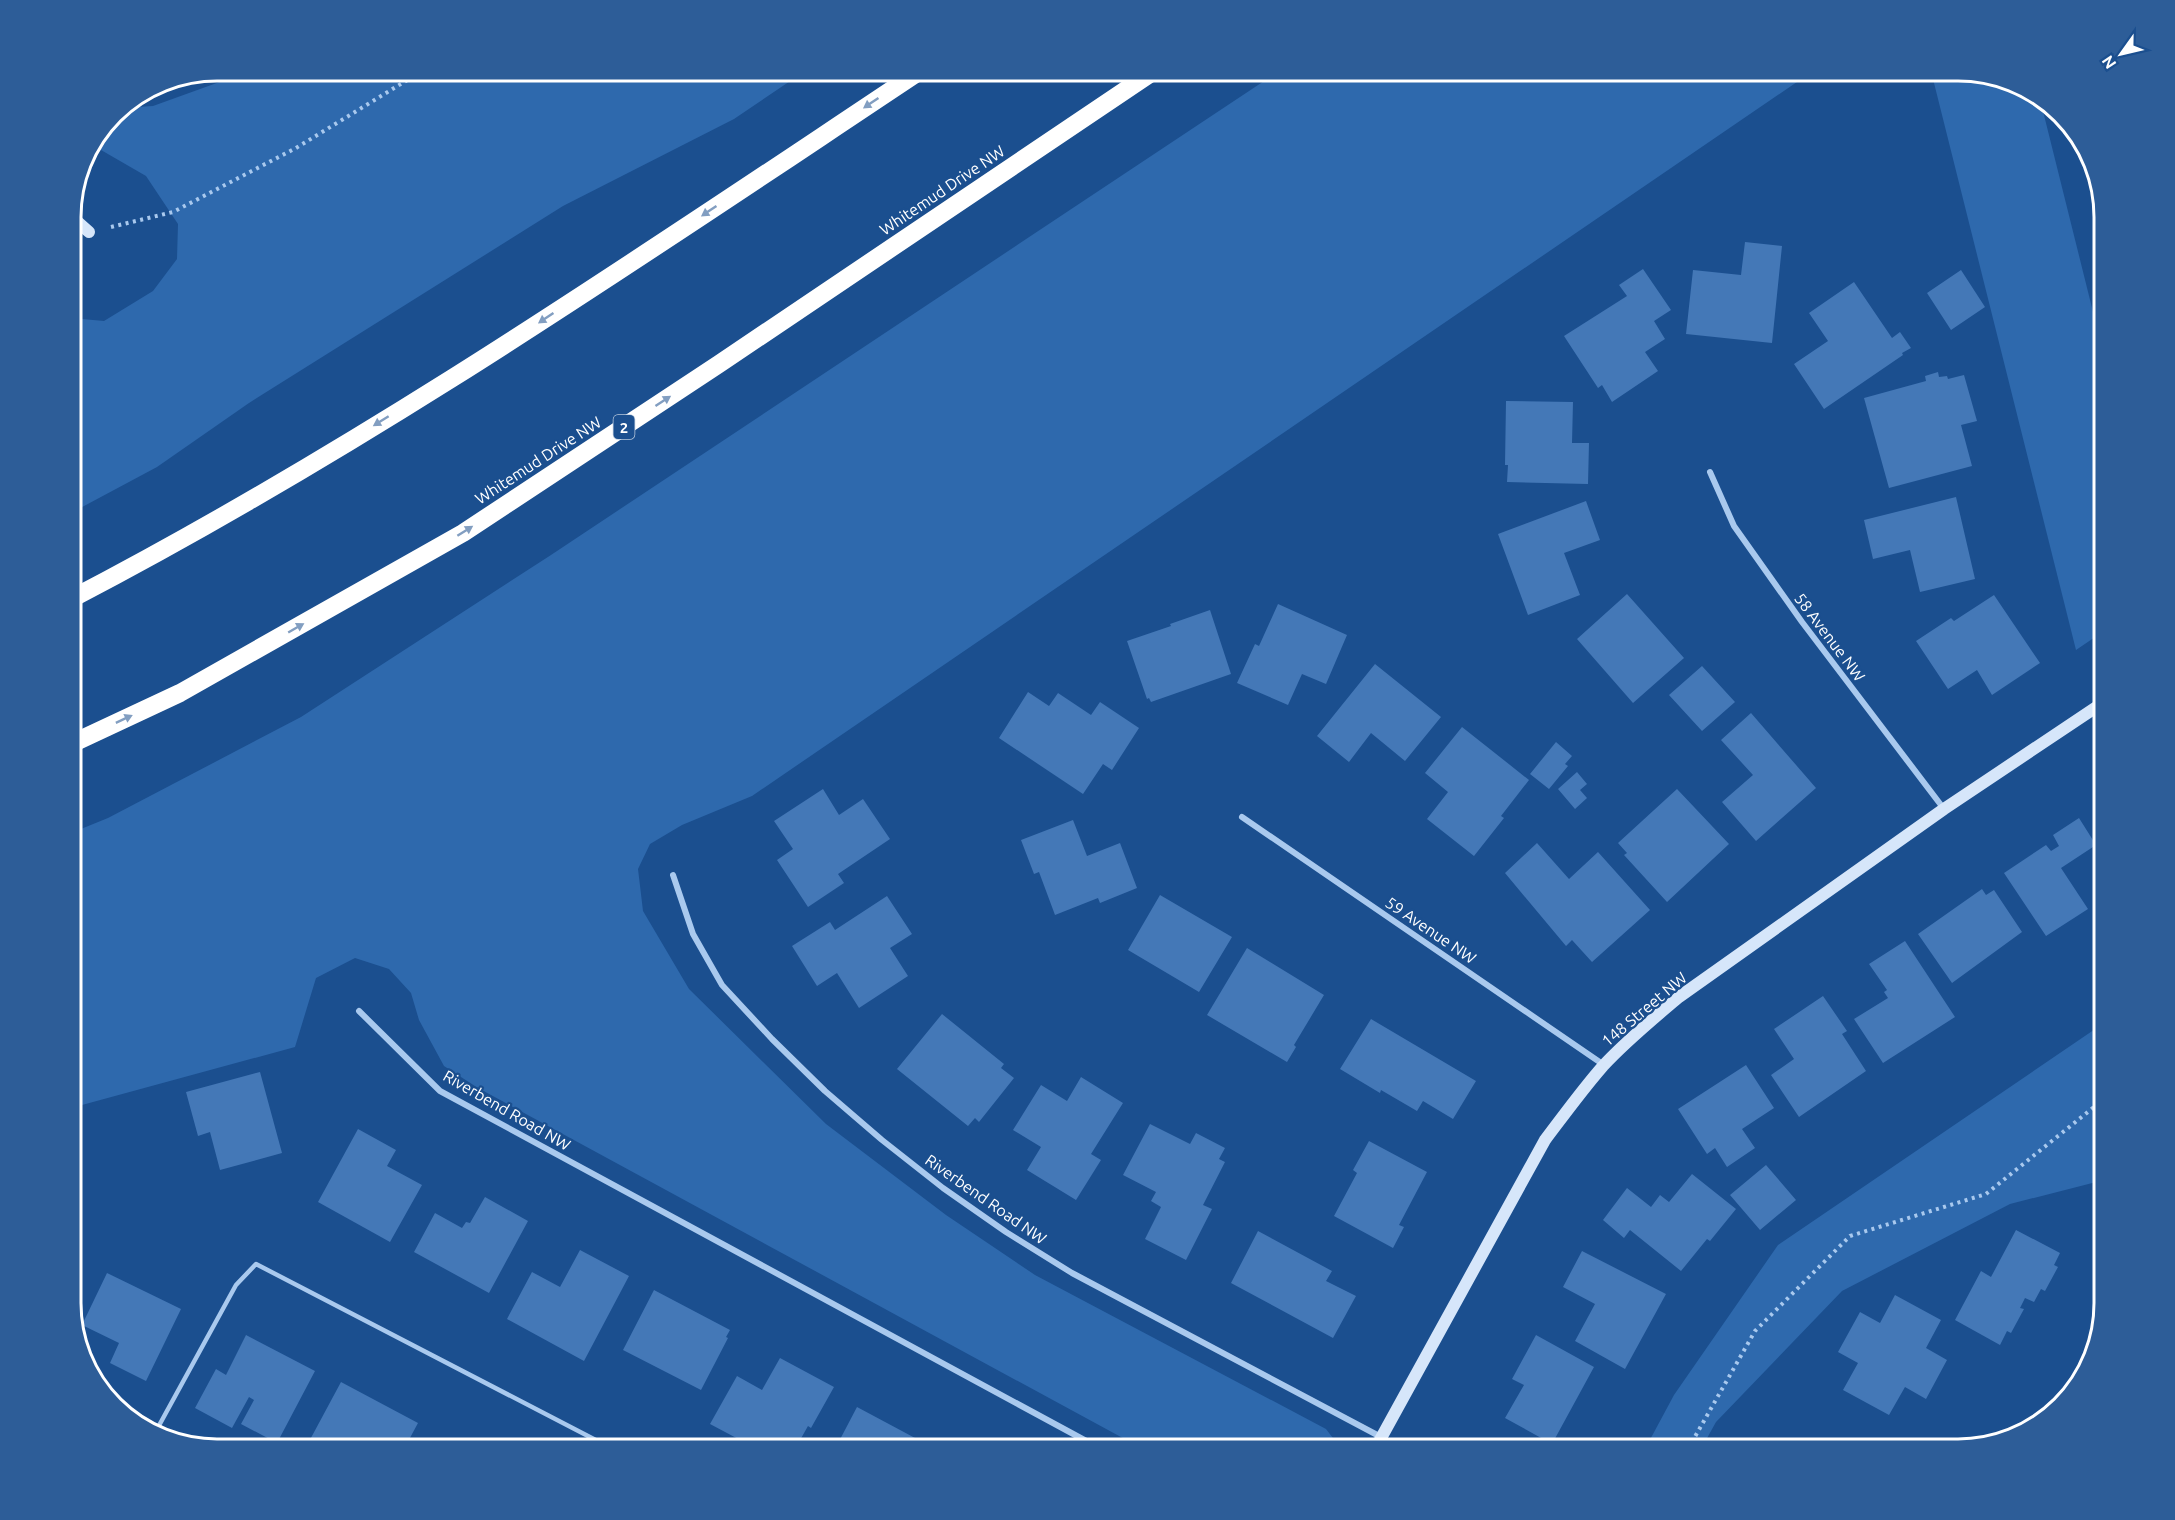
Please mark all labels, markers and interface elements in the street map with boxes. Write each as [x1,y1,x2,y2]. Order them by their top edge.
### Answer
north arrow [2091,24,2151,84]
text: N [2098,52,2119,72]
one-way arrow [864,97,880,109]
street label: Whitemud Drive NW [876,141,1008,238]
one-way arrow [701,205,717,216]
one-way arrow [539,312,555,324]
one-way arrow [655,396,671,407]
street label: Whitemud Drive NW [472,412,605,507]
road number: 2 [614,415,634,439]
one-way arrow [373,416,389,427]
one-way arrow [457,526,473,537]
street label: 58 Avenue NW [1791,589,1869,685]
one-way arrow [288,622,304,633]
one-way arrow [115,715,132,724]
street label: 59 Avenue NW [1382,893,1480,967]
street label: 148 Street NW [1598,968,1690,1050]
street label: Riverbend Road NW [440,1066,574,1154]
street label: Riverbend Road NW [922,1150,1050,1248]

